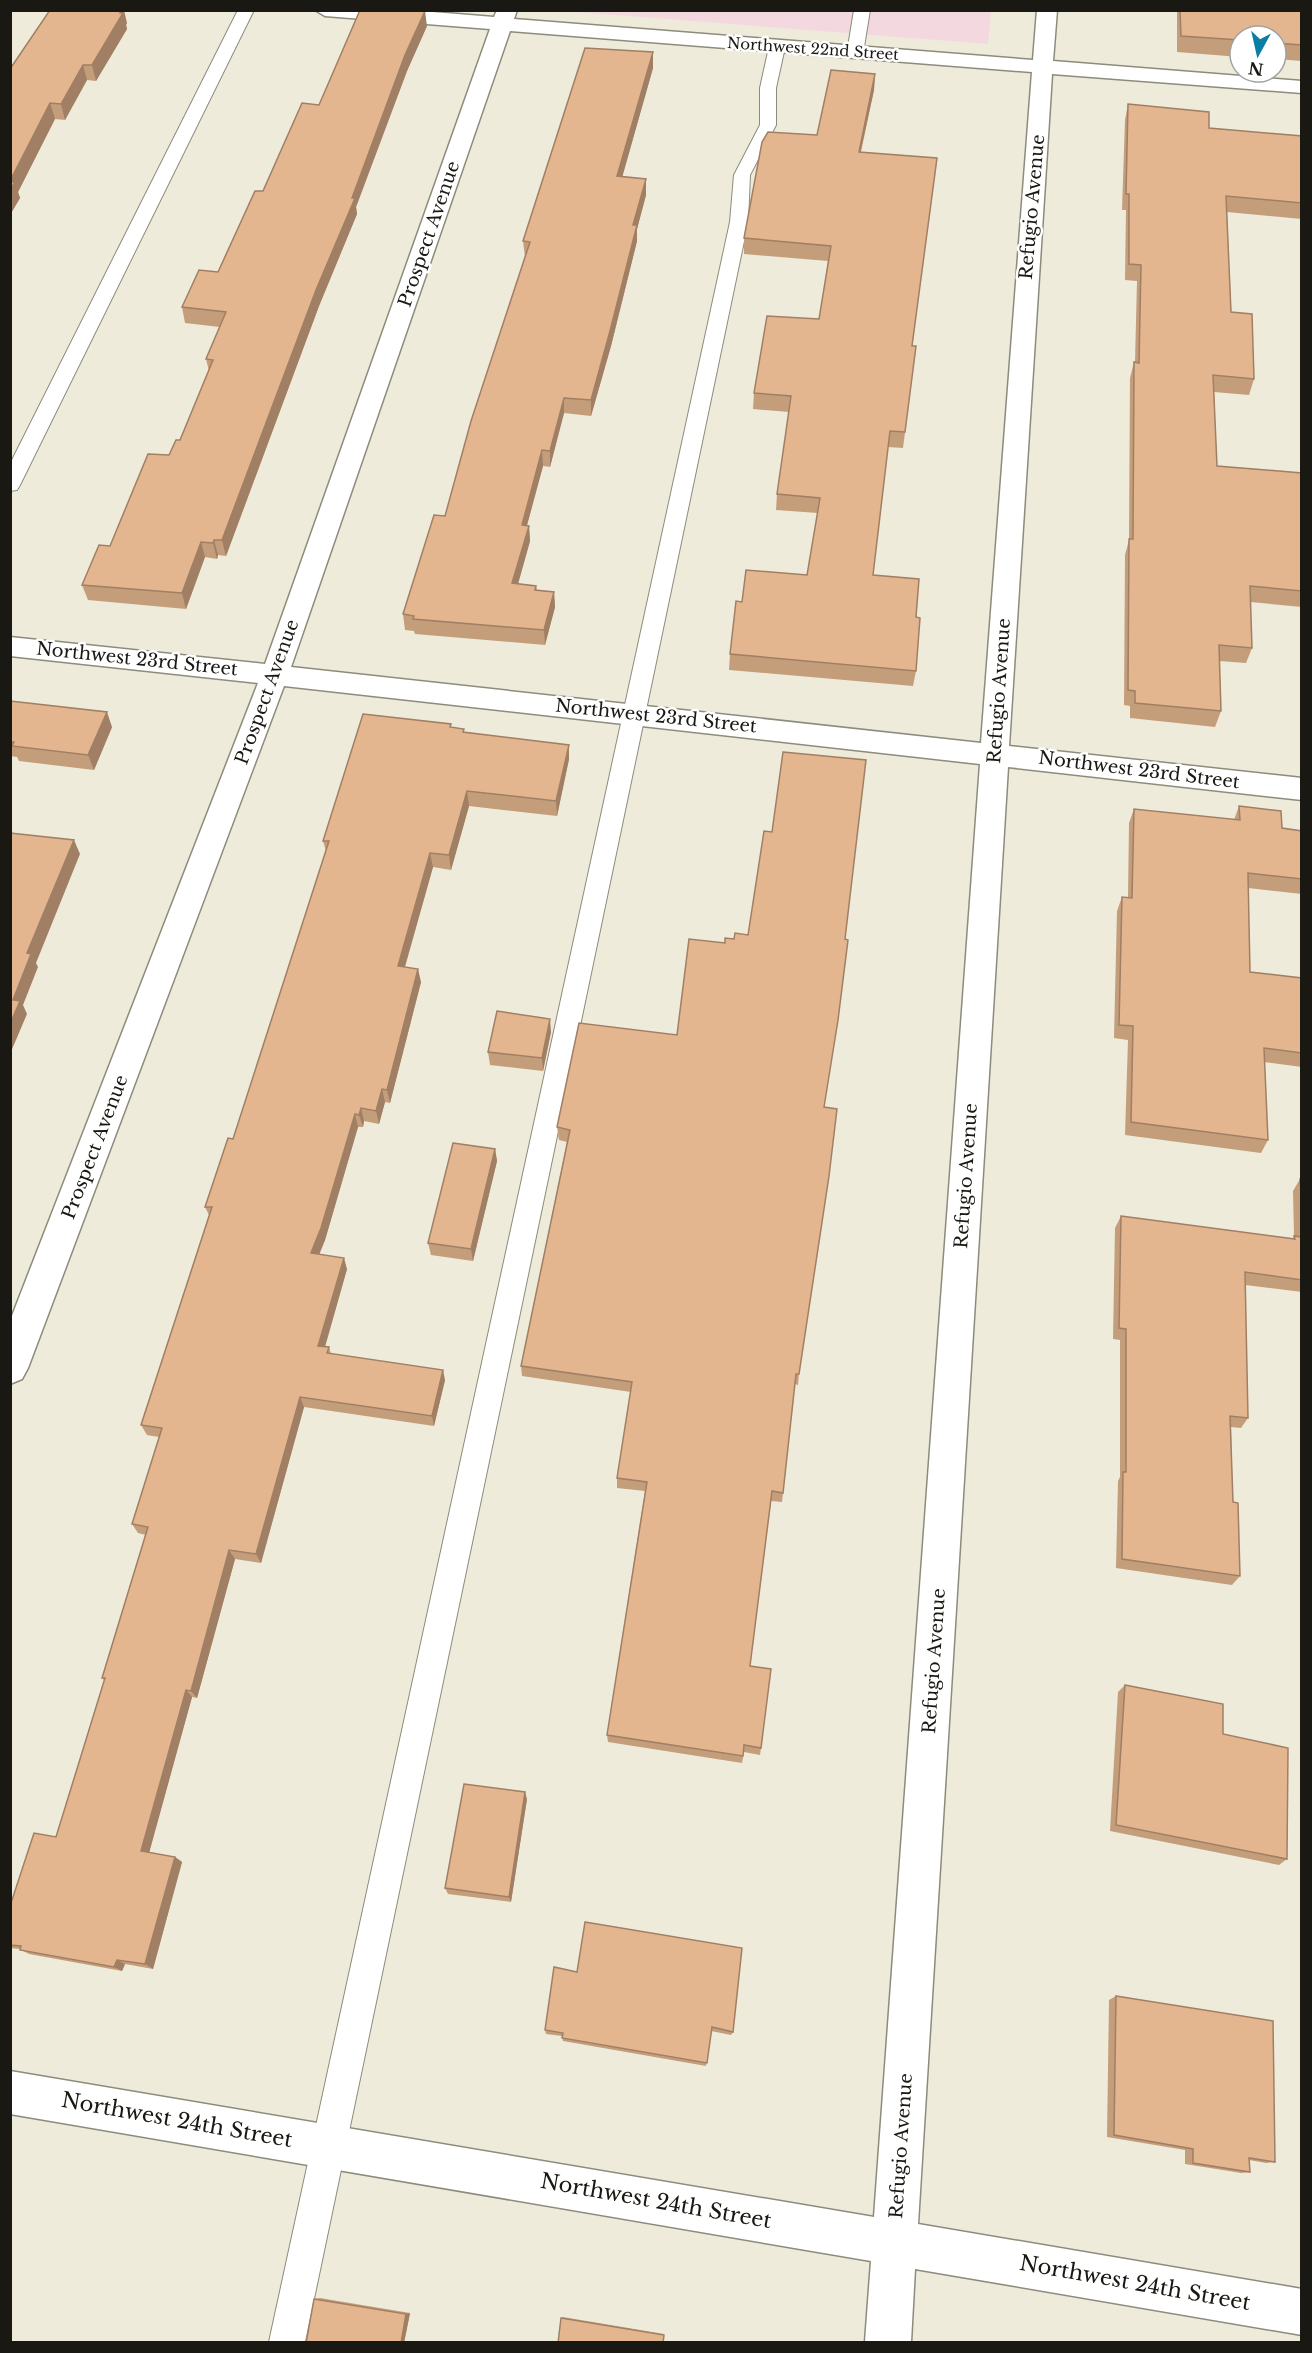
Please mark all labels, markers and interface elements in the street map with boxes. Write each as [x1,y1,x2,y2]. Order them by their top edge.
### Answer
north arrow [1228,24,1288,84]
street label: Northwest 22nd Street [727,33,900,64]
text: N [1247,58,1265,80]
street label: Refugio Avenue [1015,134,1049,280]
street label: Prospect Avenue [394,158,464,310]
street label: Prospect Avenue [231,616,303,768]
street label: Refugio Avenue [983,618,1015,764]
street label: Northwest 23rd Street [35,637,239,681]
street label: Northwest 23rd Street [554,694,758,738]
street label: Northwest 23rd Street [1037,747,1241,793]
street label: Prospect Avenue [57,1072,133,1222]
street label: Refugio Avenue [950,1103,982,1249]
street label: Refugio Avenue [918,1588,950,1734]
street label: Refugio Avenue [885,2073,917,2219]
street label: Northwest 24th Street [60,2087,294,2153]
street label: Northwest 24th Street [539,2168,773,2234]
street label: Northwest 24th Street [1018,2250,1252,2316]

